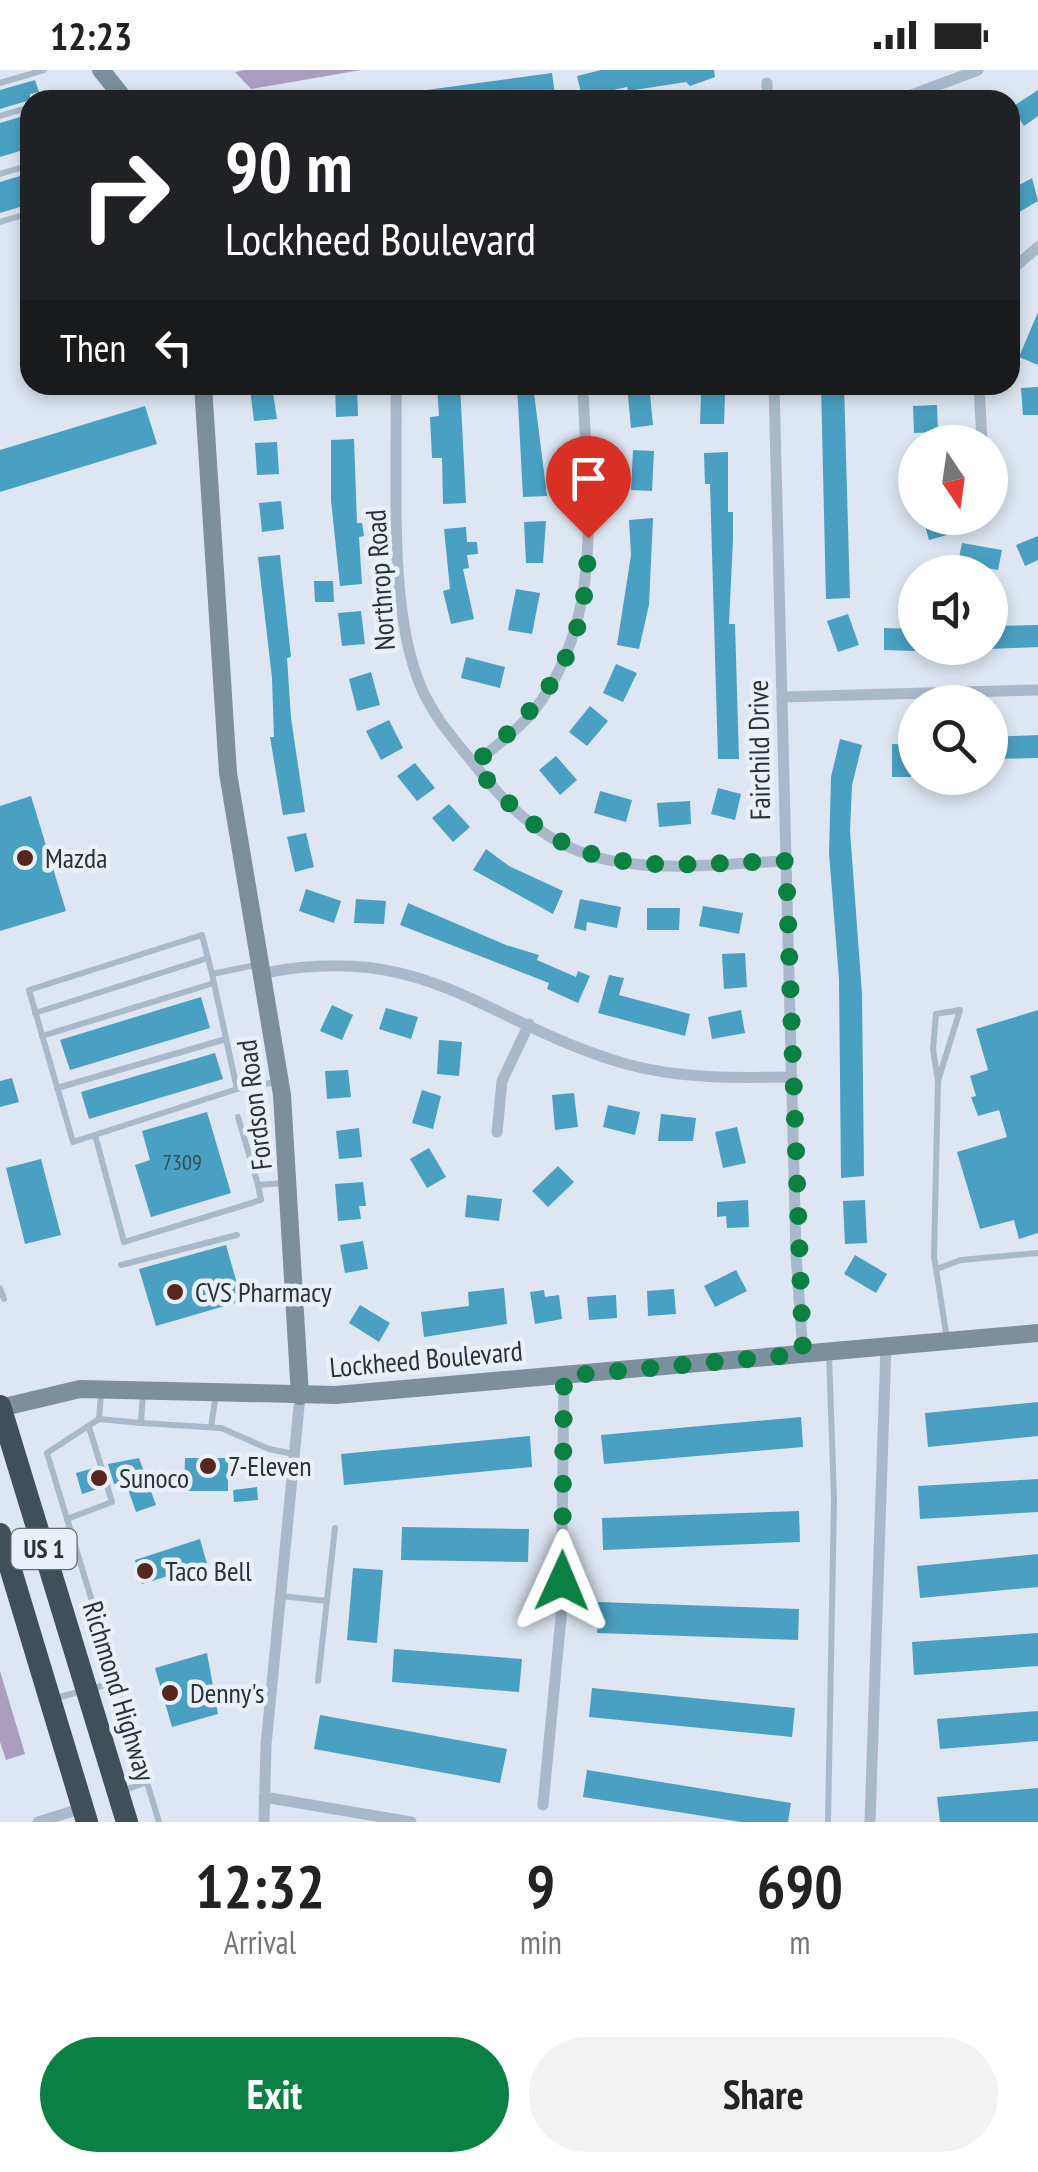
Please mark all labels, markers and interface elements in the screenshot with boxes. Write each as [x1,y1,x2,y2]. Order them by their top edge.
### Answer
text: 12:23 [50,11,132,60]
text: 90 m [225,121,353,211]
icon: right [60,130,190,260]
text: Lockheed Boulevard [225,209,536,267]
icon: left [146,320,201,375]
text: Then [60,323,126,372]
north arrow [898,425,1008,535]
map controls [898,425,1008,795]
pin [546,436,631,539]
icon: arrive [561,451,616,506]
street label: Northrop Road [356,508,403,652]
button: sound [898,555,1008,665]
street label: Fairchild Drive [739,680,778,820]
button: search [898,685,1008,795]
place label: Mazda [45,839,107,876]
marker: Mazda [14,847,36,869]
street label: Fordson Road [227,1038,280,1172]
house number: 7309 [162,1148,202,1176]
place label: CVS Pharmacy [195,1273,332,1310]
marker: CVS Pharmacy [164,1281,186,1303]
street label: Lockheed Boulevard [328,1332,524,1385]
place label: 7-Eleven [228,1447,312,1484]
marker: 7-Eleven [197,1455,219,1477]
place label: Sunoco [119,1459,189,1496]
marker: Sunoco [88,1467,110,1489]
road number: US 1 [12,1529,76,1569]
position arrow [510,1529,614,1633]
place label: Taco Bell [165,1552,252,1589]
marker: Taco Bell [134,1560,156,1582]
street label: Richmond Highway [75,1596,165,1786]
place label: Denny's [190,1674,264,1711]
marker: Denny's [159,1682,181,1704]
text: 12:32 [195,1847,325,1925]
text: 9 [527,1847,555,1925]
text: 690 [757,1847,843,1925]
text: Arrival [224,1921,296,1963]
text: min [520,1921,562,1963]
text: m [789,1921,810,1963]
button: Exit [40,2037,509,2152]
button: Share [529,2037,998,2152]

